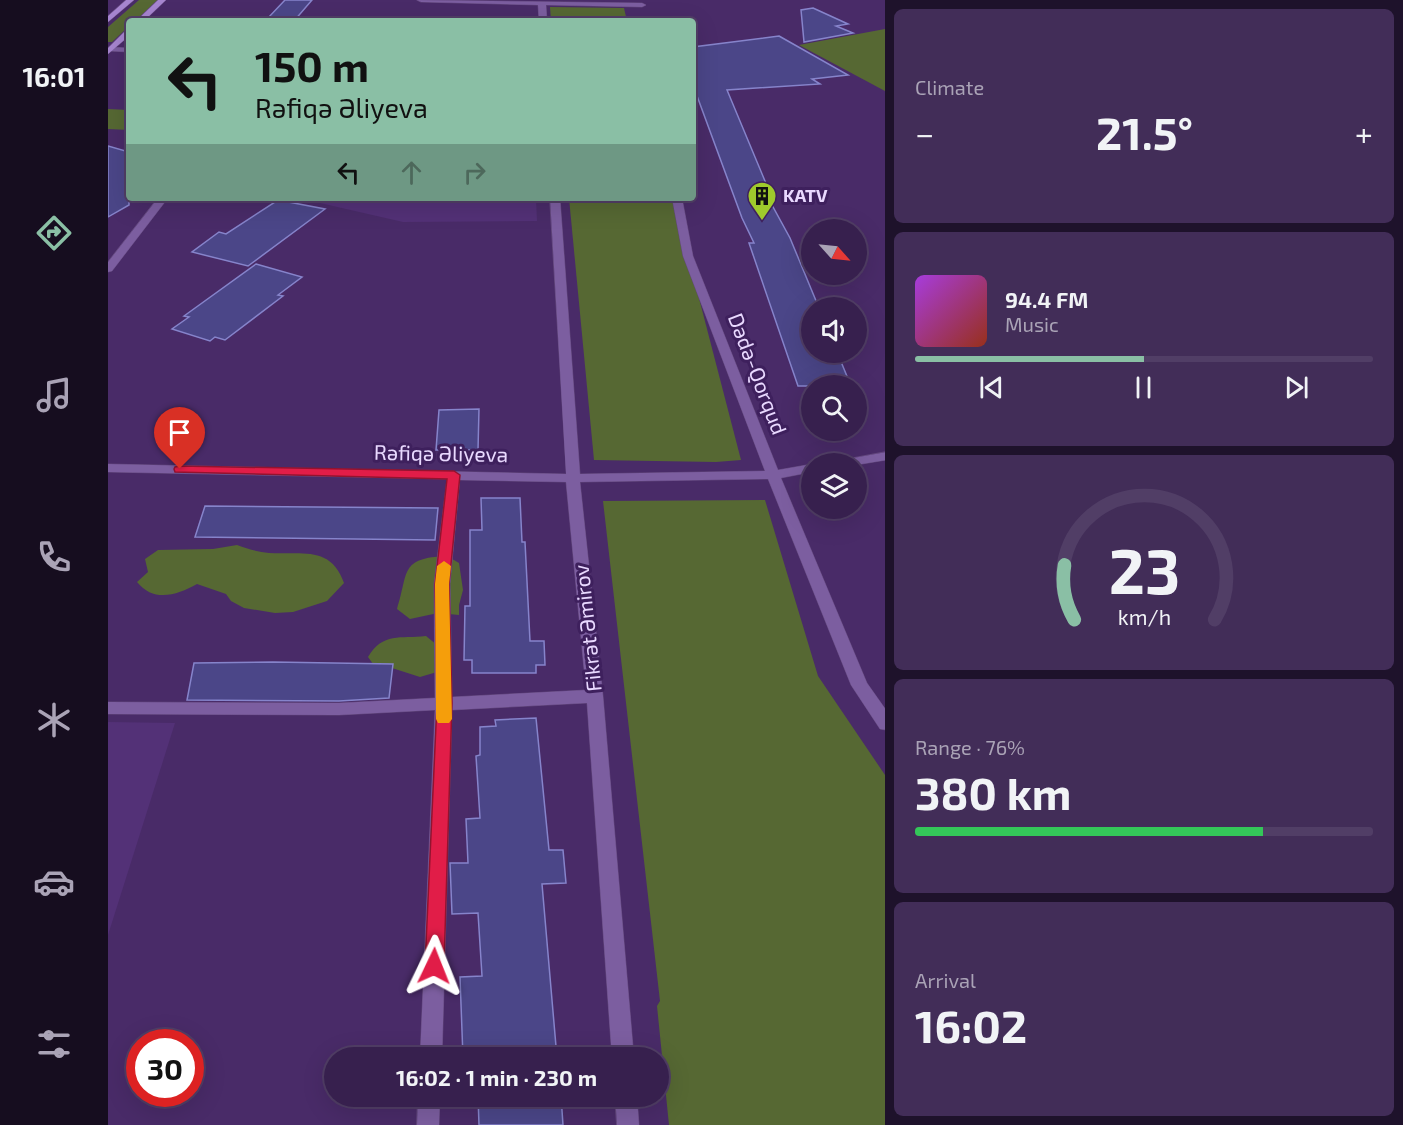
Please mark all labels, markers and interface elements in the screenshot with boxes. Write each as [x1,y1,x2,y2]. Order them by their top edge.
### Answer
text: 150 m [255,40,369,90]
icon: left [156,42,234,120]
text: 16:01 [22,60,86,92]
text: Climate [915,75,984,99]
text: Rəfiqə Əliyeva [255,91,428,123]
text: 21.5° [1096,105,1193,159]
text: − [915,113,934,153]
text: + [1355,113,1373,153]
icon: left [332,156,365,189]
icon: ahead [395,156,428,189]
icon: right [458,156,491,189]
building icon: KATV [746,180,778,222]
place label: KATV [783,184,828,206]
icon: directions [33,212,75,254]
north arrow [801,219,867,285]
map controls [801,219,867,519]
text: 94.4 FM [1005,286,1088,312]
button: sound [801,297,867,363]
street label: Dədə-Qorqud [723,309,793,438]
text: Music [1005,312,1059,336]
icon: previous [975,371,1008,404]
icon: pause [1127,371,1160,404]
icon: next [1280,371,1313,404]
icon: music [33,374,75,416]
button: search [801,375,867,441]
pin [154,407,205,469]
icon: arrive [163,416,196,449]
street label: Rəfiqə Əliyeva [374,439,508,466]
button: layers [801,453,867,519]
text: 23 [1108,532,1180,607]
icon: phone [33,536,75,578]
street label: Fikrət Əmirov [567,563,606,693]
text: km/h [1117,604,1171,629]
icon: climate [33,699,75,741]
text: Range · 76% [915,735,1025,759]
text: 380 km [915,765,1071,819]
icon: car [33,861,75,903]
position arrow [402,934,466,998]
text: Arrival [915,968,976,992]
text: 16:02 [915,998,1027,1052]
icon: filters [33,1023,75,1065]
speed limit sign: 30 [126,1029,204,1107]
text: 16:02 · 1 min · 230 m [396,1064,597,1090]

